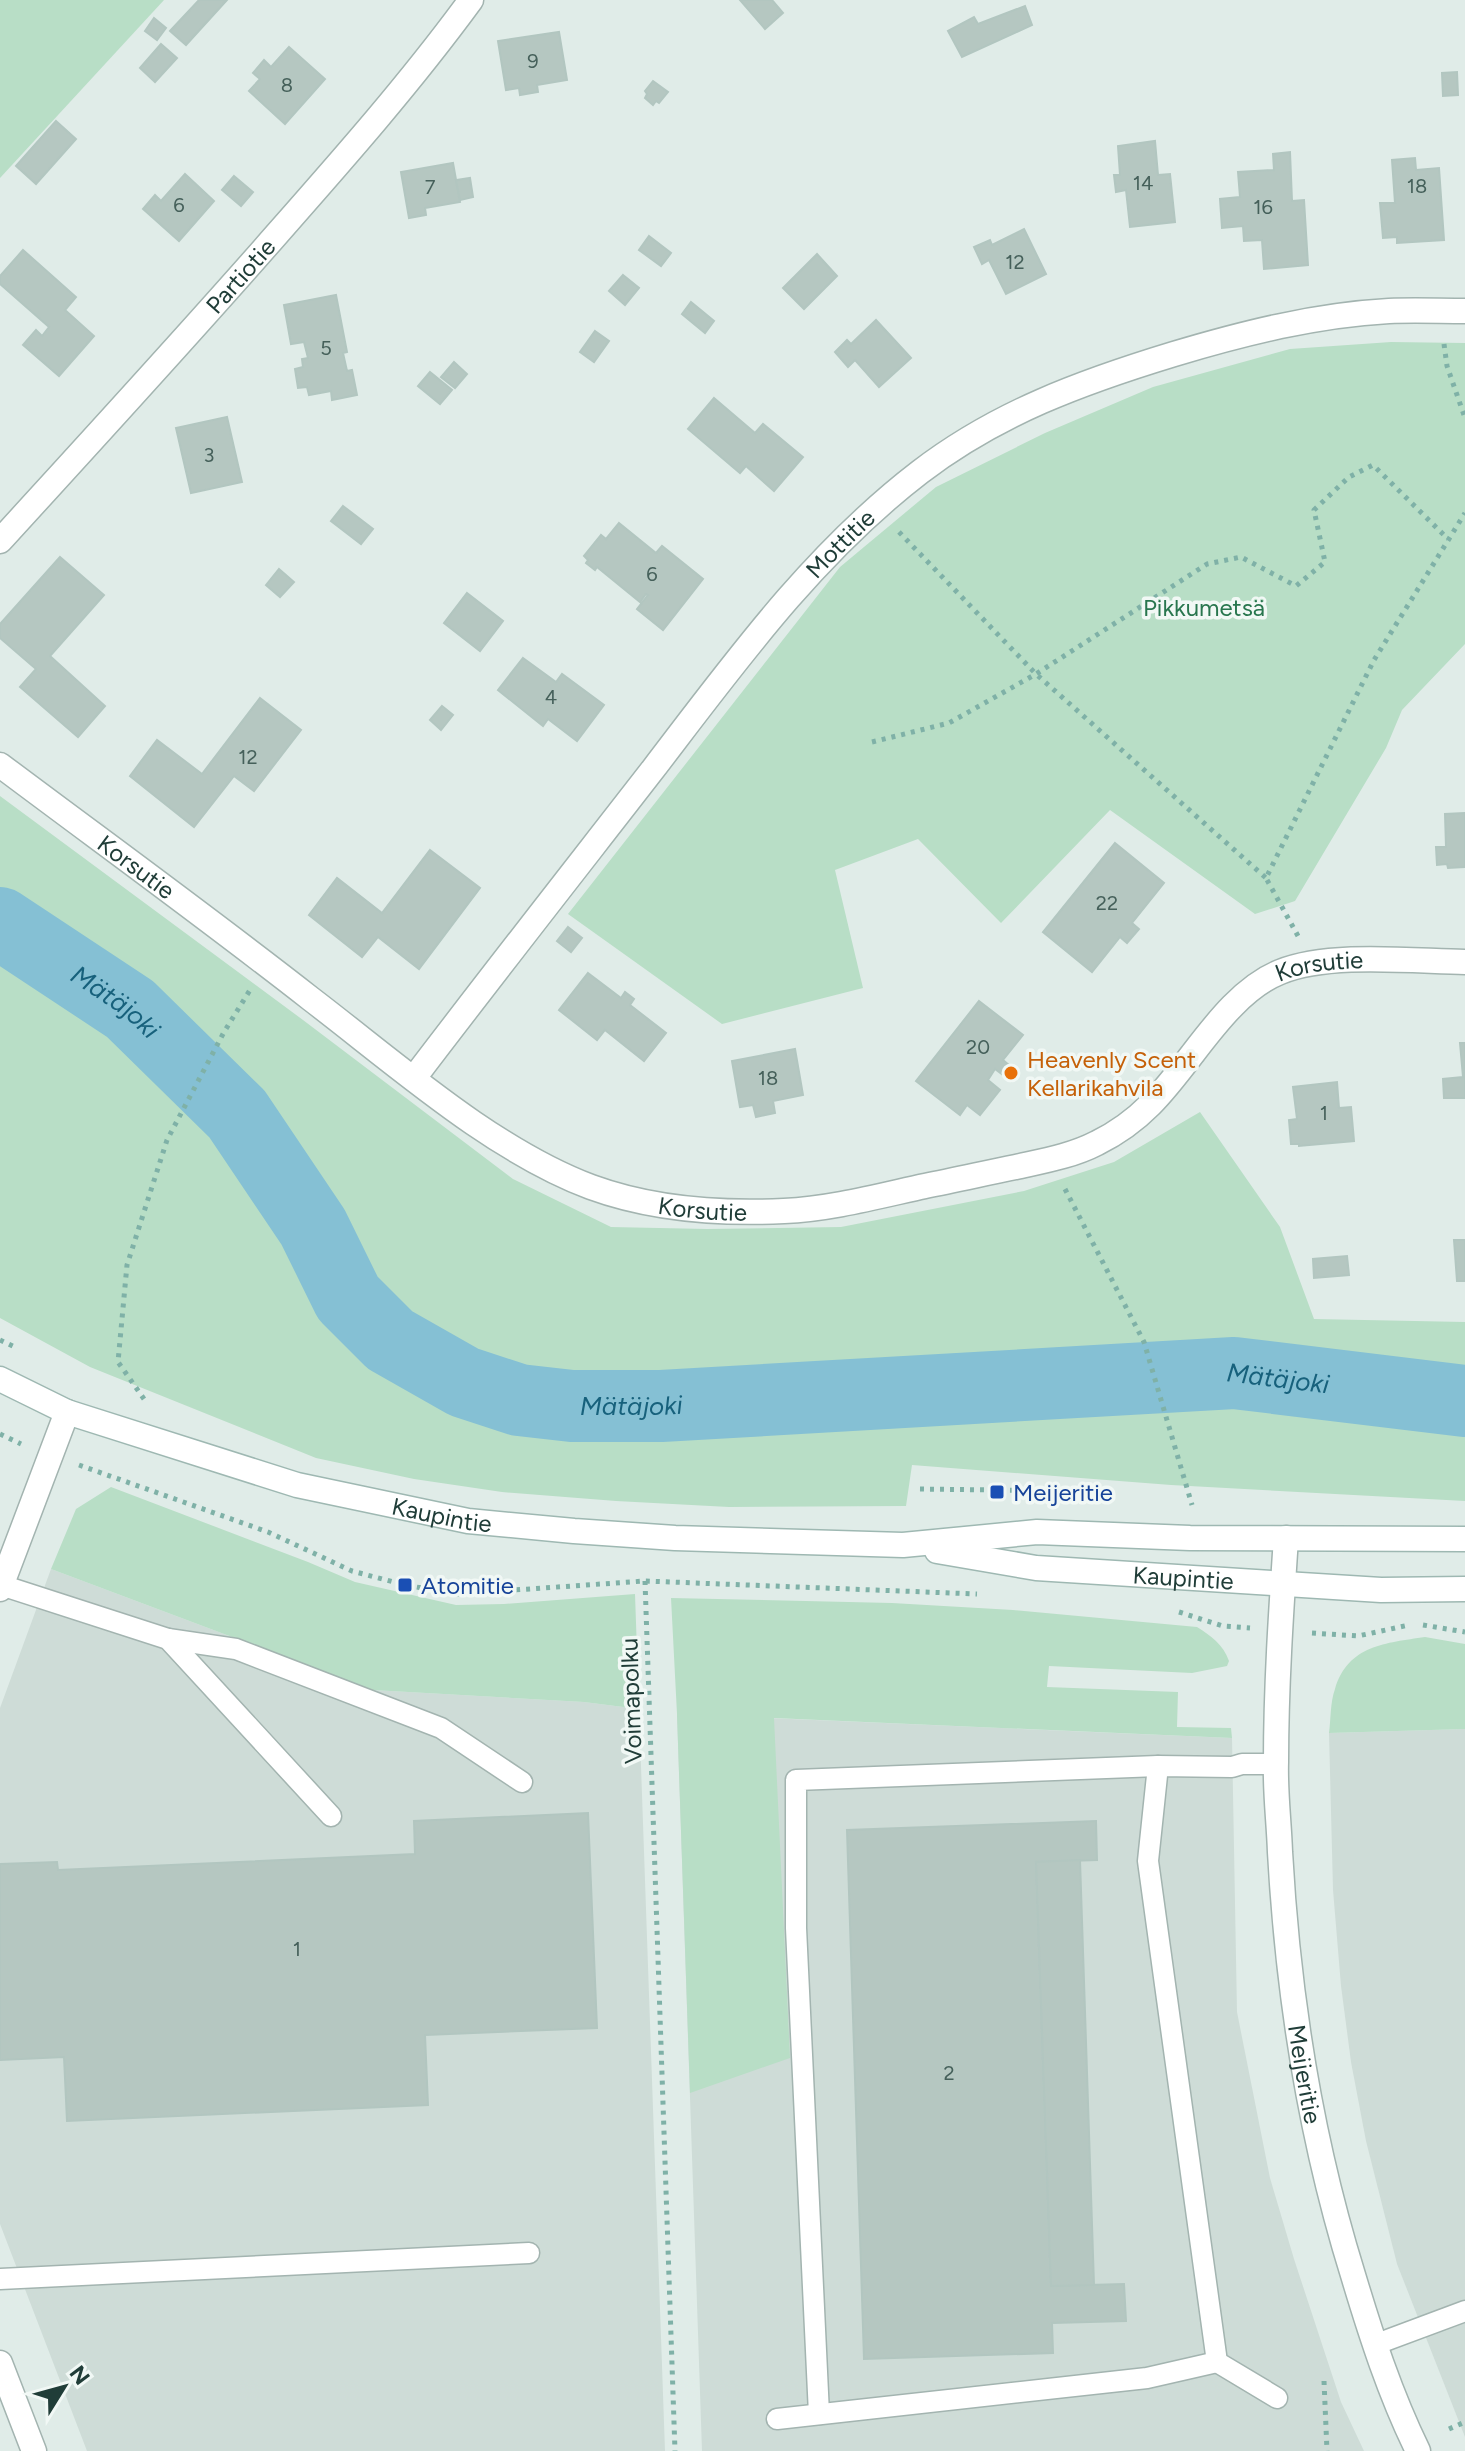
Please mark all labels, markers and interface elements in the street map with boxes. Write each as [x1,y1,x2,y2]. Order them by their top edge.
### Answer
house number: 9 [527,49,539,73]
house number: 8 [281,73,293,97]
house number: 14 [1133,171,1153,195]
house number: 18 [1407,174,1427,198]
house number: 7 [425,175,436,199]
house number: 6 [173,193,185,217]
house number: 16 [1253,195,1273,219]
street label: Partiotie [199,232,281,319]
house number: 12 [1005,250,1025,274]
house number: 5 [320,336,332,360]
house number: 3 [204,443,214,467]
street label: Mottitie [799,503,880,584]
house number: 6 [646,562,658,586]
park label: Pikkumetsä [1143,593,1265,622]
house number: 4 [545,685,557,709]
house number: 12 [238,745,258,769]
street label: Korsutie [92,828,181,905]
house number: 22 [1096,891,1118,915]
street label: Korsutie [1271,945,1364,987]
water label: Mätäjoki [65,958,167,1046]
house number: 20 [966,1035,990,1059]
place label: Heavenly Scent Kellarikahvila [1027,1045,1196,1102]
marker: Heavenly Scent Kellarikahvila [1002,1064,1020,1082]
house number: 18 [758,1066,778,1090]
house number: 1 [1320,1101,1328,1125]
street label: Korsutie [656,1190,747,1226]
water label: Mätäjoki [1225,1356,1332,1401]
water label: Mätäjoki [580,1389,684,1422]
place label: Meijeritie [1013,1478,1113,1507]
marker: Meijeritie [988,1483,1006,1501]
street label: Kaupintie [389,1491,493,1538]
street label: Kaupintie [1132,1560,1235,1595]
place label: Atomitie [421,1571,514,1600]
marker: Atomitie [396,1576,414,1594]
street label: Voimapolku [614,1637,648,1765]
house number: 1 [293,1937,301,1961]
street label: Meijeritie [1283,2023,1328,2126]
house number: 2 [943,2061,955,2085]
north arrow [24,2347,104,2427]
text: N [64,2360,95,2390]

